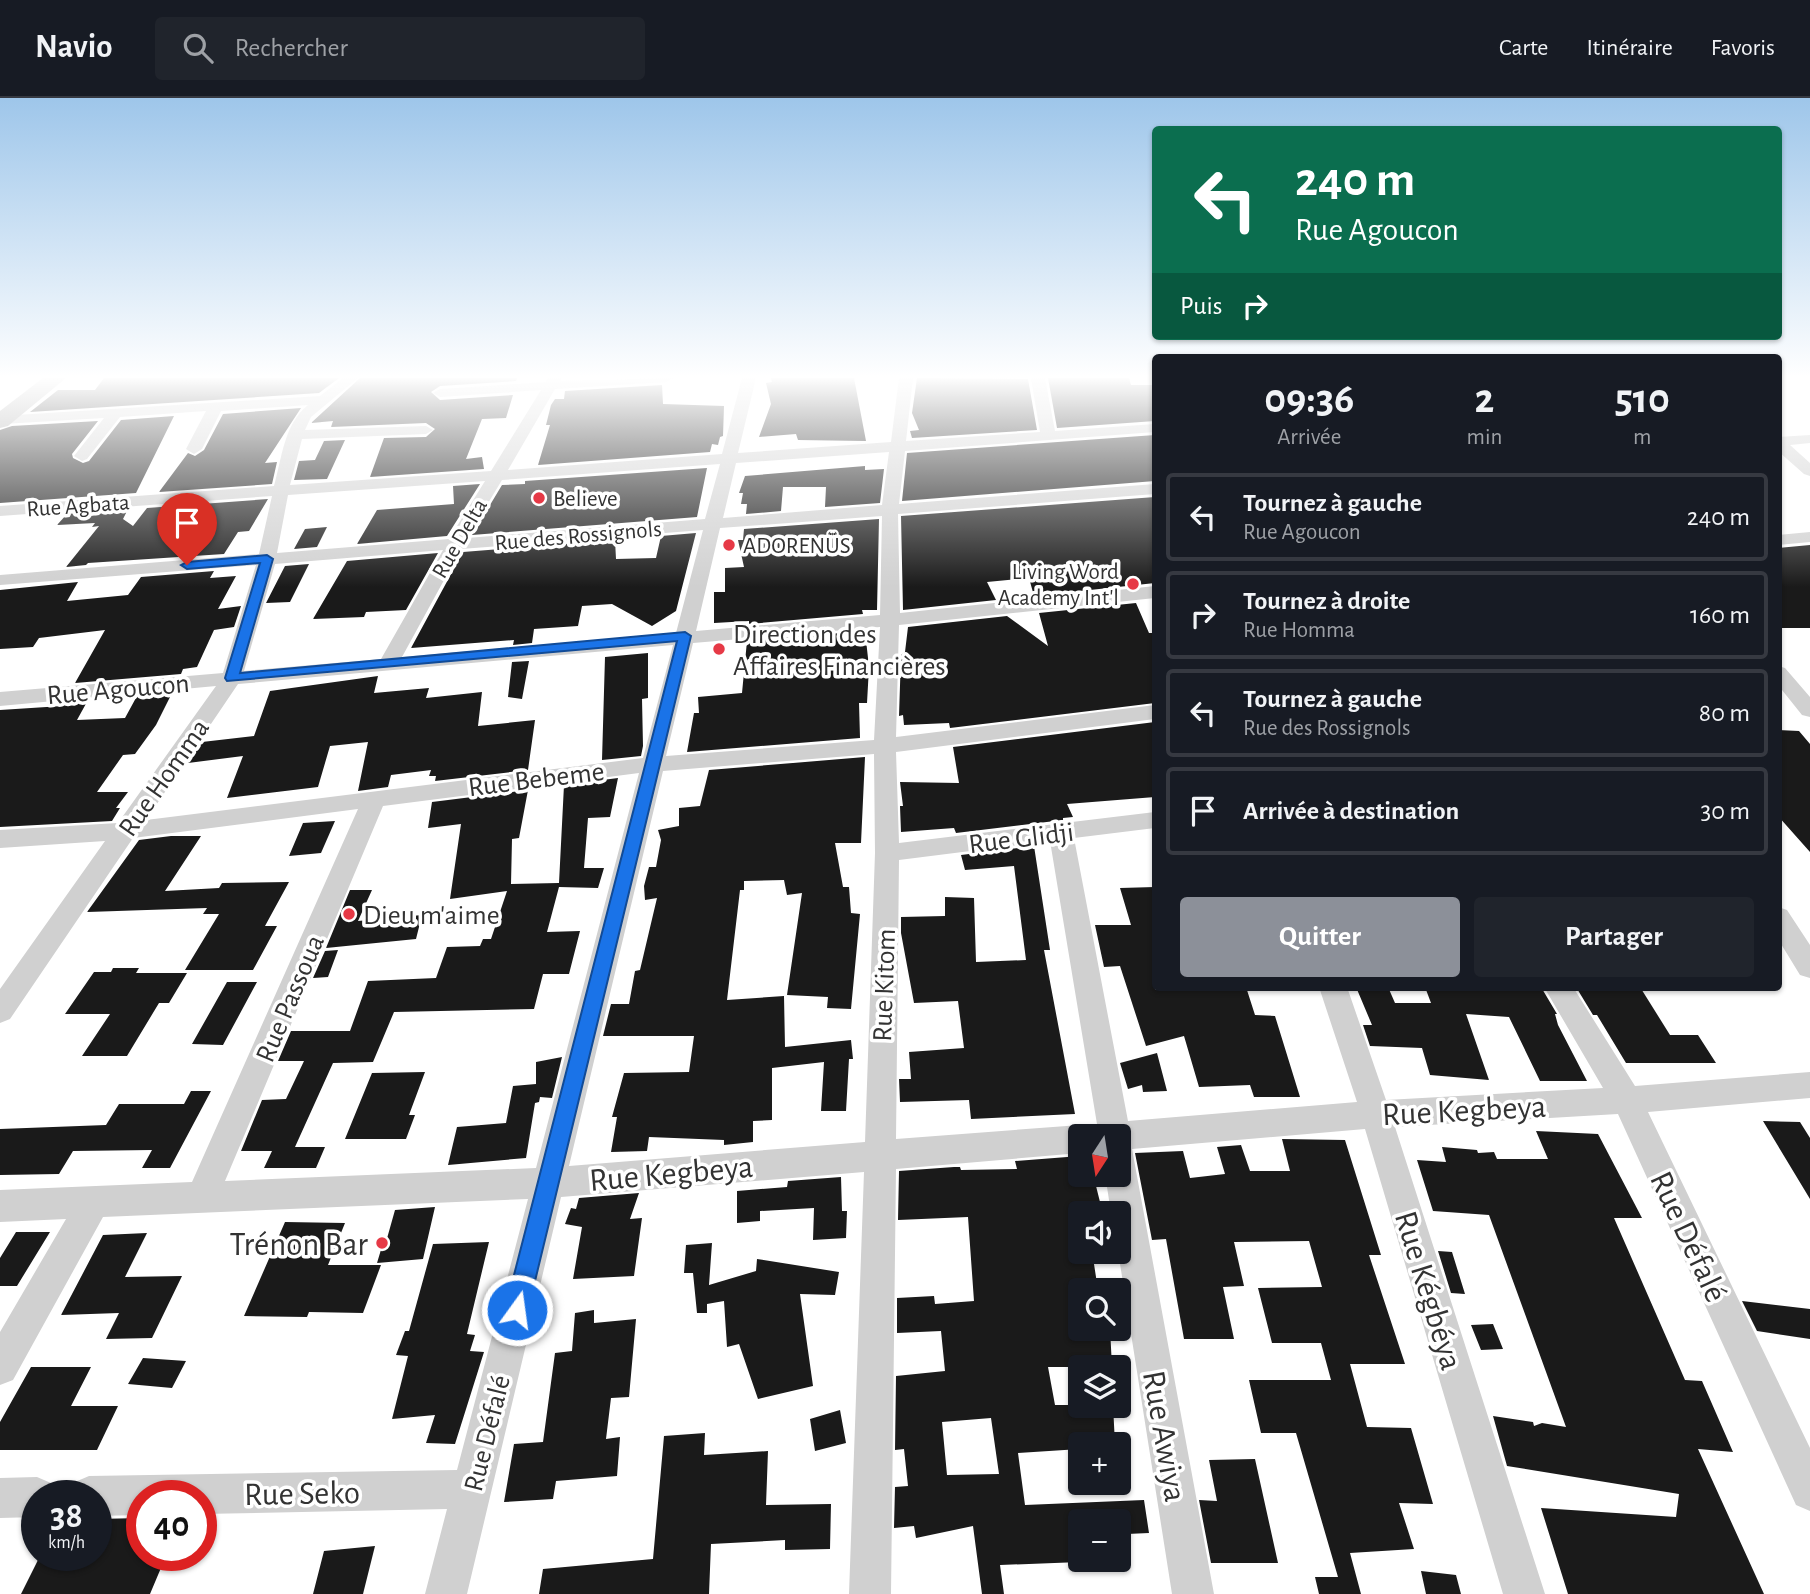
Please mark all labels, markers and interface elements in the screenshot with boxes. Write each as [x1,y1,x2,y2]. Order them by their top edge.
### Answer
search box [155,17,645,80]
icon: search [179,29,217,67]
text: Navio [35,31,113,64]
text: Rechercher [235,35,348,61]
text: Carte [1499,36,1548,60]
text: Itinéraire [1586,36,1673,60]
text: Favoris [1711,36,1775,60]
icon: left [1180,154,1271,245]
text: 240 m [1295,156,1415,205]
text: Rue Agoucon [1295,214,1459,246]
icon: right [1236,287,1274,325]
text: Puis [1180,293,1222,319]
text: 09:36 [1264,378,1354,420]
text: 2 [1475,378,1494,420]
text: 510 [1615,378,1670,420]
text: Arrivée [1277,426,1341,449]
text: min [1467,426,1502,449]
text: m [1633,426,1651,449]
place label: Believe [553,488,618,511]
marker: Believe [531,490,547,506]
text: Tournez à gauche [1243,490,1422,516]
street label: Rue Agbata [26,491,130,522]
pin [157,493,217,565]
street label: Rue Delta [428,495,492,582]
icon: left [1184,498,1222,536]
icon: arrive [168,504,206,542]
text: 240 m [1687,504,1750,530]
street label: Rue des Rossignols [494,518,663,555]
text: Rue Agoucon [1243,521,1361,544]
place label: ADORENÜS [743,533,851,558]
marker: ADORENÜS [721,537,737,553]
place label: Living Word Academy Int'l [998,561,1119,610]
marker: Living Word Academy Int'l [1125,576,1141,592]
text: Tournez à droite [1243,588,1410,614]
icon: right [1184,596,1222,634]
text: 160 m [1690,602,1750,628]
text: Rue Homma [1243,619,1355,642]
place label: Direction des Affaires Financières [733,621,946,681]
marker: Direction des Affaires Financières [711,641,727,657]
street label: Rue Agoucon [46,670,191,710]
text: Tournez à gauche [1243,686,1422,712]
icon: left [1184,694,1222,732]
text: 80 m [1699,700,1750,726]
street label: Rue Homma [114,714,215,842]
text: Rue des Rossignols [1243,717,1411,740]
street label: Rue Bebeme [467,758,606,802]
icon: arrive [1184,792,1222,830]
text: Arrivée à destination [1243,798,1459,824]
text: 30 m [1700,798,1750,824]
street label: Rue Glidji [967,819,1075,859]
button: Quitter [1180,897,1460,977]
button: Partager [1474,897,1754,977]
place label: Dieu m'aime [363,902,500,930]
marker: Dieu m'aime [341,906,357,922]
street label: Rue Kitom [869,928,901,1042]
street label: Rue Passoua [252,931,330,1066]
street label: Rue Kegbeya [1381,1091,1547,1132]
north arrow [1068,1124,1130,1186]
map controls [1068,1124,1131,1572]
street label: Rue Kegbeya [588,1151,755,1198]
street label: Rue Défalé [1643,1167,1732,1307]
button: sound [1068,1201,1131,1264]
street label: Rue Kégbéya [1388,1207,1467,1374]
place label: Trénon Bar [229,1229,368,1262]
marker: Trénon Bar [374,1235,390,1251]
position arrow [480,1273,554,1347]
button: search [1068,1278,1131,1341]
button: layers [1068,1355,1131,1418]
street label: Rue Awiya [1136,1368,1191,1505]
street label: Rue Défalé [460,1372,516,1494]
button: + [1068,1432,1131,1495]
street label: Rue Seko [244,1477,360,1512]
speed limit sign: 40 [126,1480,217,1571]
text: 38 [50,1499,83,1534]
button: − [1068,1509,1131,1572]
text: km/h [48,1534,85,1552]

